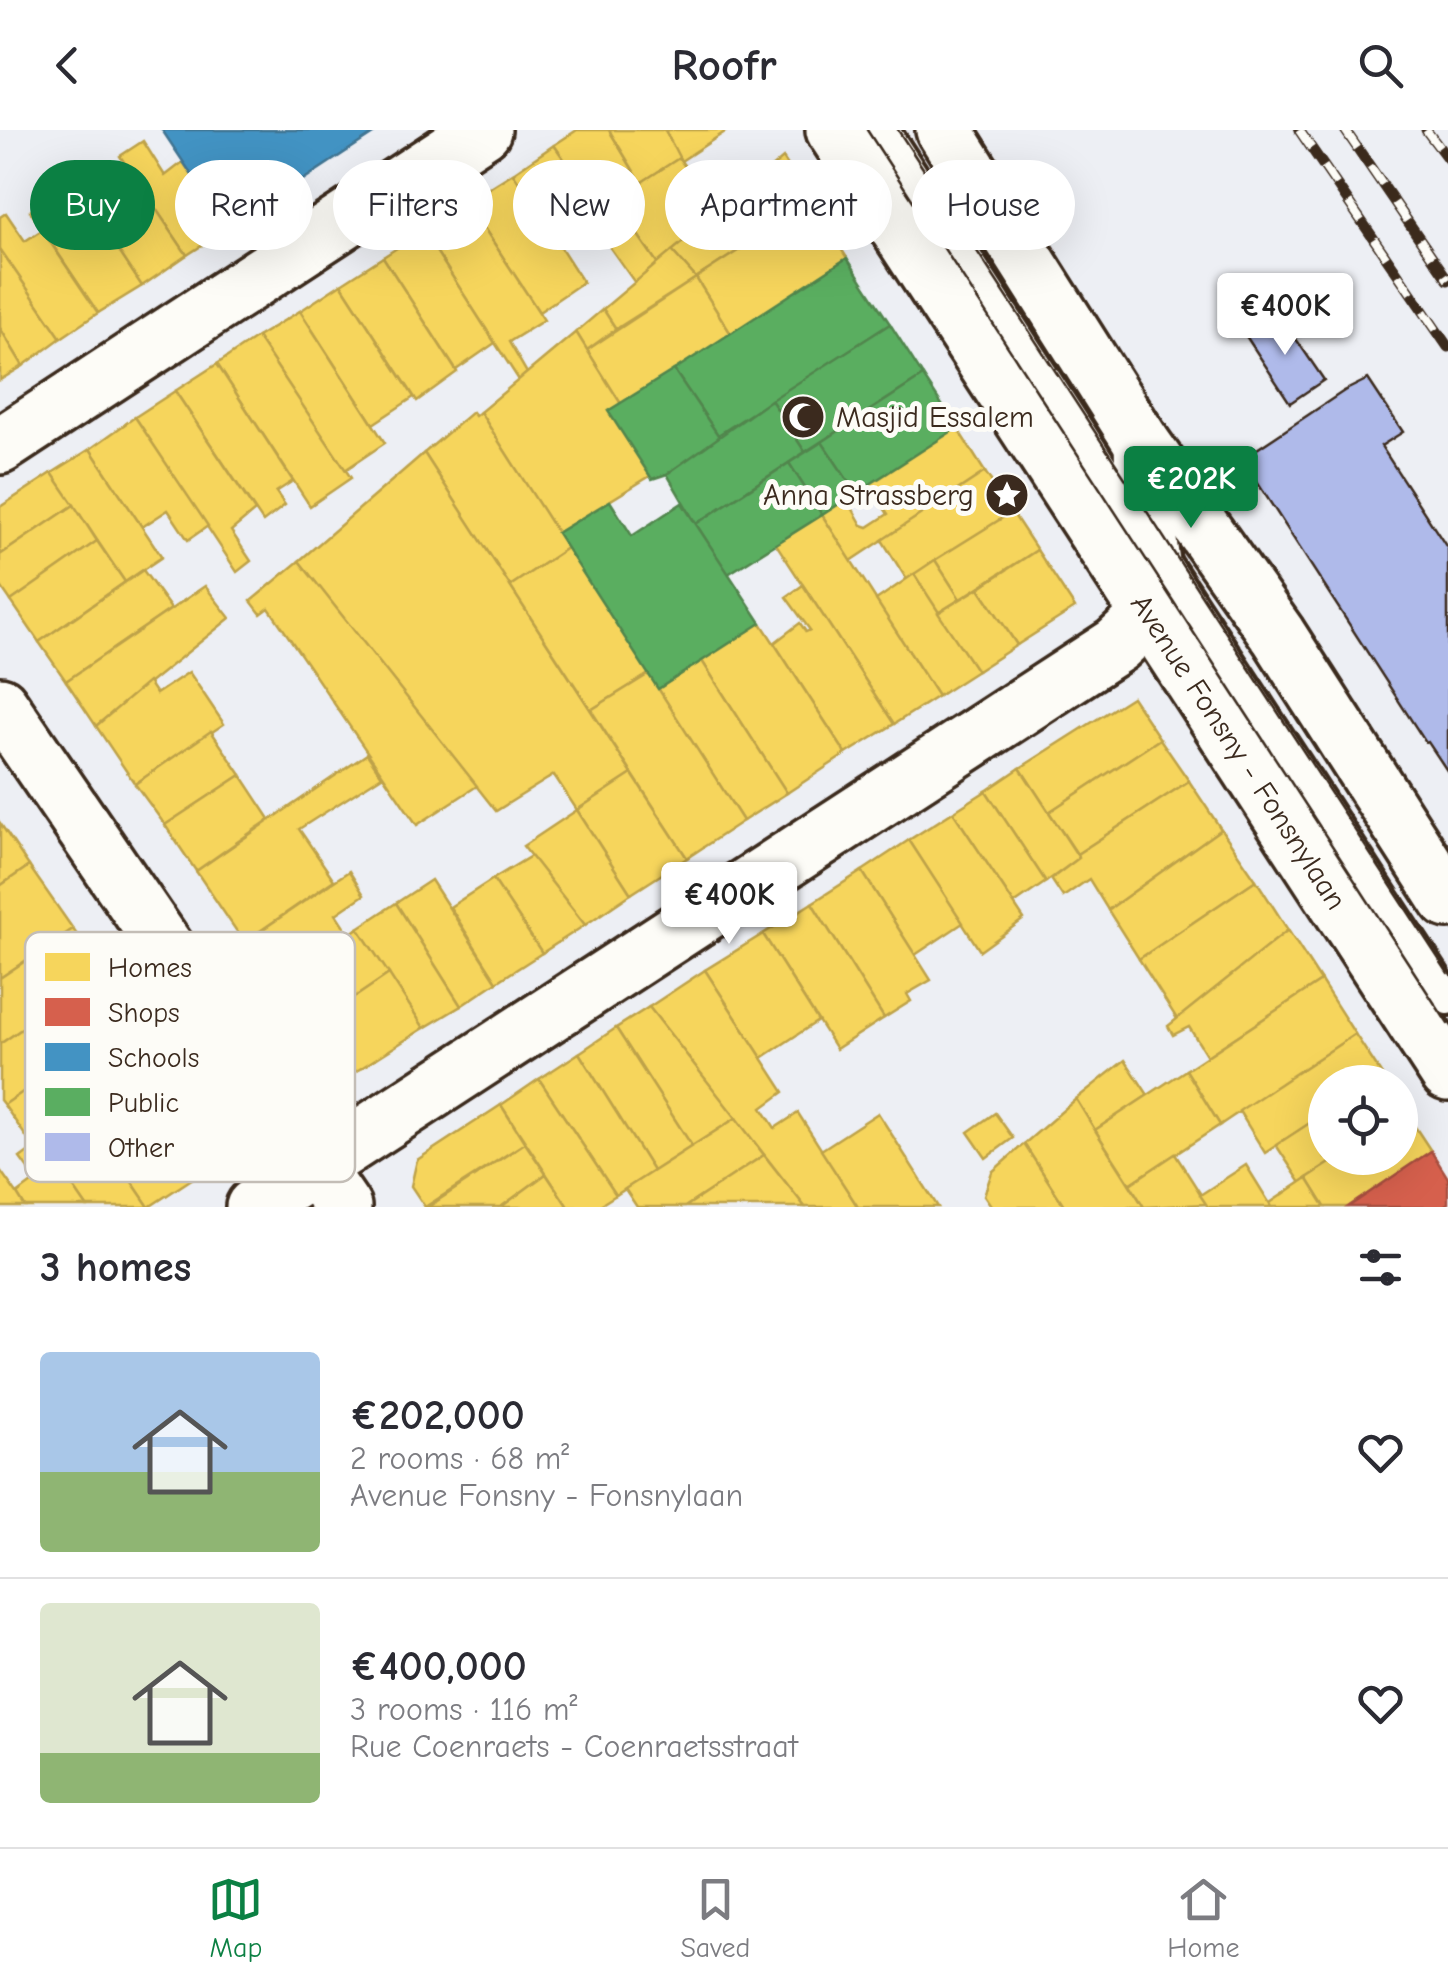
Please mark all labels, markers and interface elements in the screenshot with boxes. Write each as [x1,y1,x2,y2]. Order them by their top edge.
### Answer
icon: back [40,38,95,93]
icon: search [1353,38,1408,93]
text: Roofr [671,39,777,91]
chip: Buy [30,160,155,250]
chip: Rent [175,160,313,250]
chip: Filters [333,160,493,250]
chip: New [513,160,645,250]
chip: Apartment [665,160,892,250]
chip: House [912,160,1075,250]
pin: €400K [1215,273,1355,358]
text: €400K [1239,287,1331,324]
mosque icon: Masjid Essalem [780,394,826,440]
place label: Masjid Essalem [836,400,1034,435]
pin: €202K [1121,446,1261,531]
text: €202K [1146,460,1236,497]
place icon: Anna Strassberg [984,472,1030,518]
place label: Anna Strassberg [763,478,974,513]
street label: Avenue Fonsny - Fonsnylaan [1124,588,1354,916]
pin: €400K [659,862,799,947]
text: €400K [683,876,775,913]
legend [25,932,355,1182]
text: Homes [108,952,192,984]
text: Shops [108,997,180,1029]
text: Schools [108,1042,199,1074]
map controls [1308,1065,1418,1175]
button: locate [1308,1065,1418,1175]
text: Public [108,1087,179,1119]
text: Other [108,1132,174,1164]
icon: filters [1353,1240,1408,1295]
text: 3 homes [40,1243,191,1292]
text: €202,000 [350,1391,525,1440]
icon: home [120,1392,240,1512]
icon: heart [1353,1425,1408,1480]
text: 2 rooms · 68 m² [350,1440,569,1477]
text: Avenue Fonsny - Fonsnylaan [350,1477,743,1514]
text: €400,000 [350,1642,527,1691]
icon: home [120,1643,240,1763]
icon: heart [1353,1676,1408,1731]
text: 3 rooms · 116 m² [350,1691,578,1728]
text: Rue Coenraets - Coenraetsstraat [350,1728,798,1765]
tab: Map [208,1872,263,1964]
tab: Saved [680,1872,750,1964]
tab: Home [1167,1872,1240,1964]

